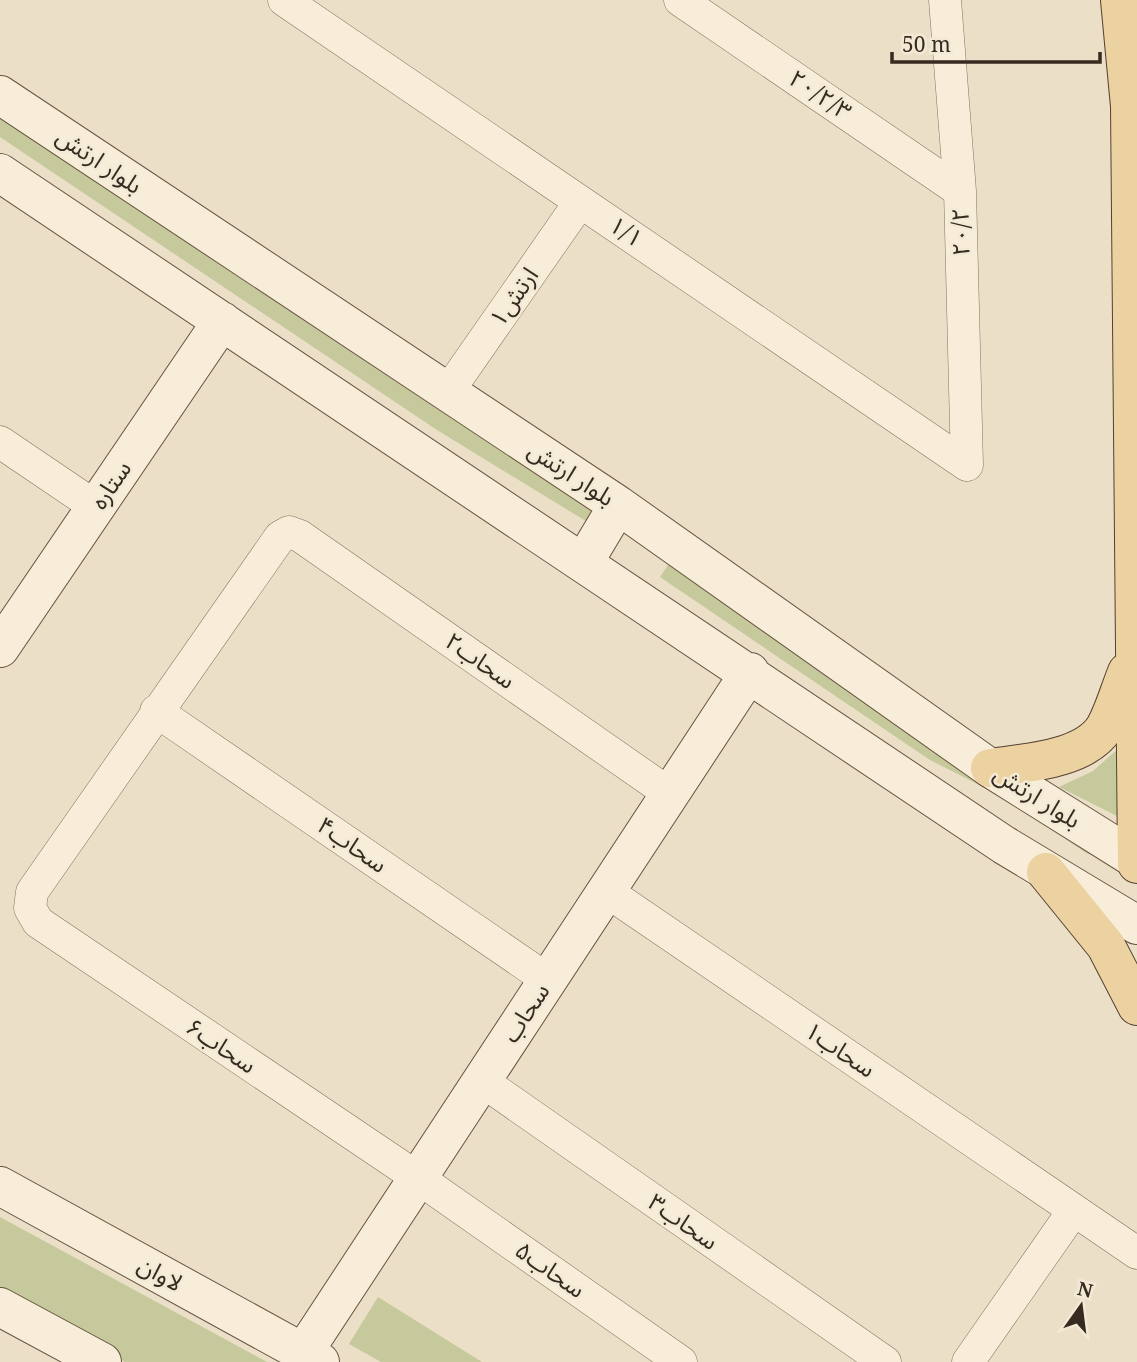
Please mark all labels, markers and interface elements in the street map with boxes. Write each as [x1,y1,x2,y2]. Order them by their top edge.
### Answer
scale bar [892,21,1100,65]
text: 50 m [902,30,951,58]
street label: ۲۰/۲/۳ [783,61,859,127]
street label: بلوار ارتش [50,119,149,201]
street label: ۱/۱ [603,207,650,254]
street label: ۲۰/۲ [943,208,976,256]
street label: ارتش۱ [481,260,545,332]
street label: بلوار ارتش [522,432,622,513]
street label: ستاره [81,453,138,515]
street label: ۲سحاب [439,624,523,696]
street label: بلوار ارتش [988,756,1088,835]
street label: ۴سحاب [311,808,395,880]
street label: سحاب [493,976,556,1048]
street label: ۶سحاب [180,1009,264,1080]
street label: ۱سحاب [799,1013,883,1084]
street label: ۳سحاب [642,1185,726,1257]
street label: ۵سحاب [509,1233,593,1305]
street label: لاوان [132,1247,189,1298]
north arrow [1046,1271,1116,1341]
text: N [1075,1275,1096,1304]

